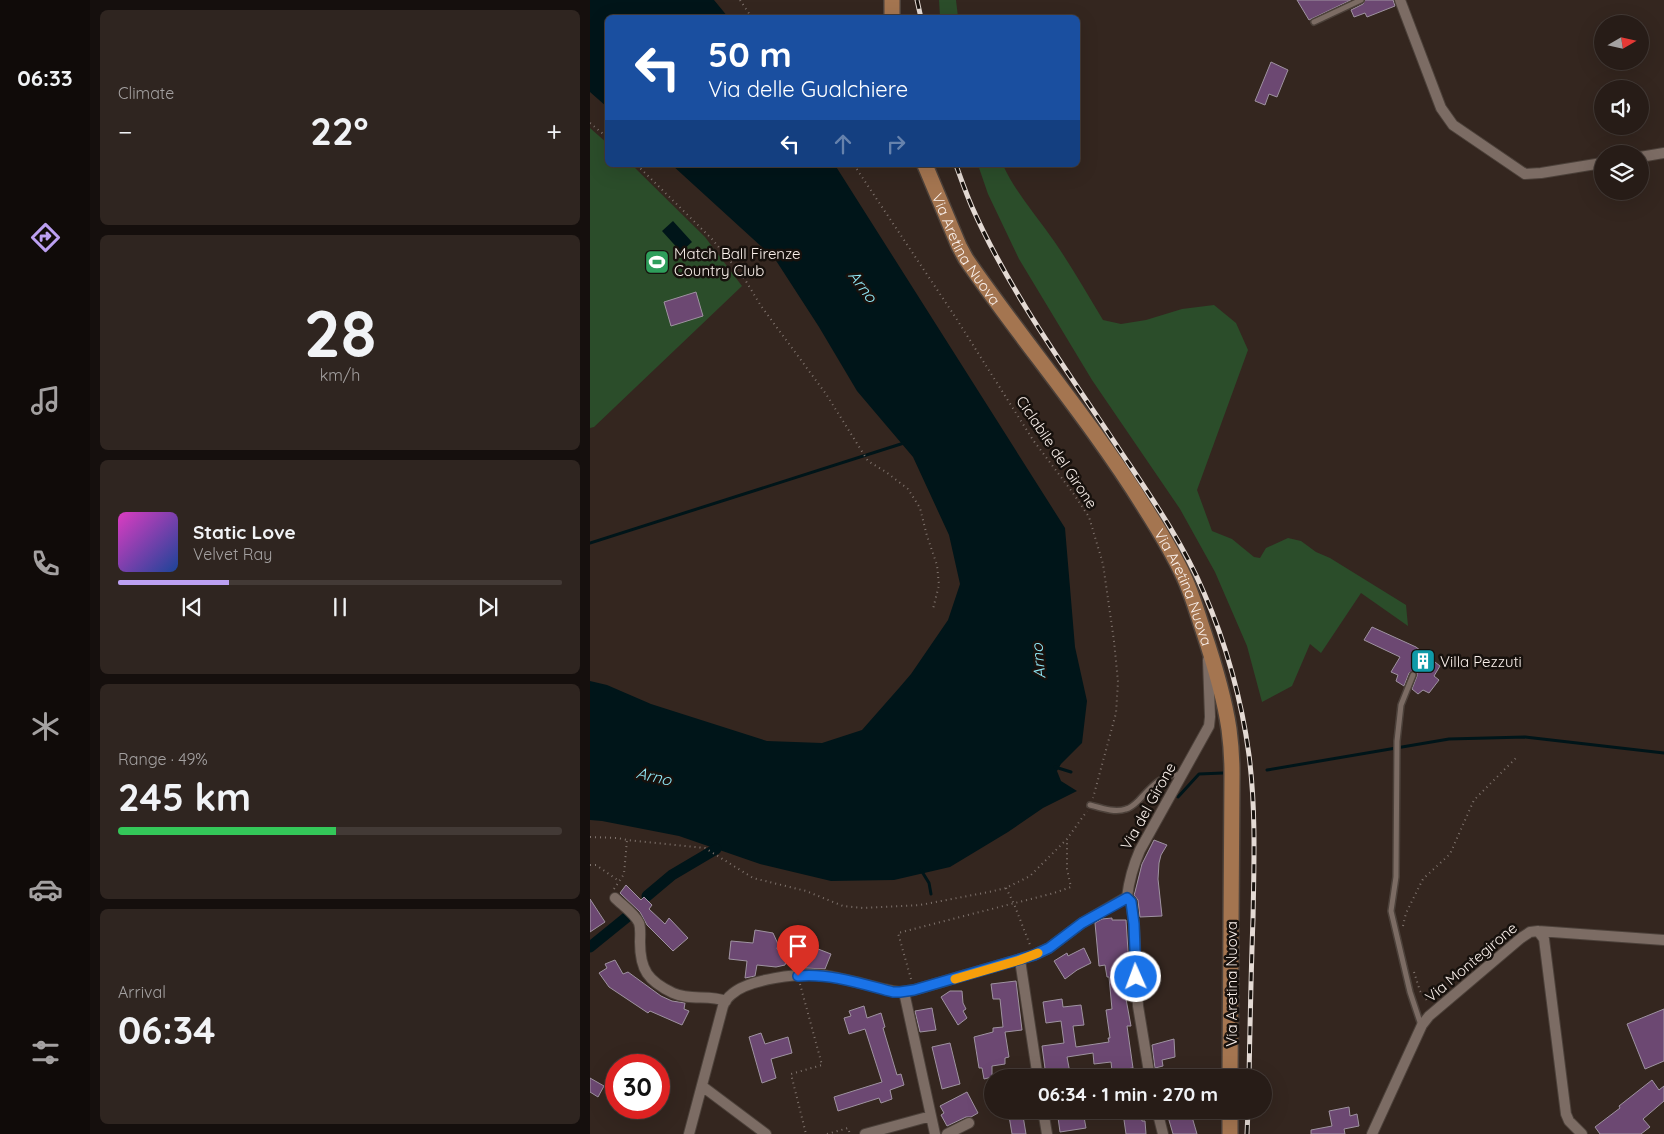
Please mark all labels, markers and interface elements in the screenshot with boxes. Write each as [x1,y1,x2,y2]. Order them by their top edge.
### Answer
north arrow [1594,15,1649,70]
map controls [1594,15,1649,200]
text: 50 m [708,32,792,76]
icon: left [625,35,690,100]
text: 06:33 [17,64,73,92]
text: Via delle Gualchiere [708,75,908,103]
button: sound [1594,80,1649,135]
text: Climate [118,83,174,103]
text: 22° [310,107,368,155]
text: − [118,114,133,149]
text: + [546,114,562,149]
icon: left [776,130,804,158]
icon: ahead [829,130,857,158]
icon: right [882,130,910,158]
button: layers [1594,145,1649,200]
street label: Via Aretina Nuova [928,190,1005,309]
icon: directions [28,220,63,255]
place label: Match Ball Firenze Country Club [674,244,801,280]
sports icon: Match Ball Firenze Country Club [644,249,670,275]
water label: Arno [844,266,882,307]
text: 28 [304,292,376,373]
text: km/h [320,365,360,385]
icon: music [28,383,63,418]
street label: Ciclabile del Girone [1012,392,1102,512]
text: Static Love [193,520,296,544]
street label: Via Aretina Nuova [1150,525,1217,648]
text: Velvet Ray [193,544,272,564]
icon: phone [28,546,63,581]
icon: previous [178,593,206,621]
icon: pause [326,593,354,621]
icon: next [474,593,502,621]
water label: Arno [1026,641,1050,680]
building icon: Villa Pezzuti [1410,648,1436,674]
place label: Villa Pezzuti [1440,652,1522,671]
icon: climate [28,709,63,744]
text: Range · 49% [118,749,208,769]
street label: Via del Girone [1116,759,1180,853]
water label: Arno [634,762,675,790]
text: 245 km [118,773,251,821]
icon: car [28,872,63,907]
street label: Via Montegirone [1421,918,1521,1006]
street label: Via Aretina Nuova [1222,921,1241,1047]
pin [777,925,819,976]
icon: arrive [784,932,812,960]
position arrow [1109,950,1161,1002]
text: Arrival [118,982,166,1002]
text: 06:34 [118,1006,215,1054]
icon: filters [28,1035,63,1070]
speed limit sign: 30 [605,1054,670,1119]
text: 06:34 · 1 min · 270 m [1038,1082,1218,1106]

